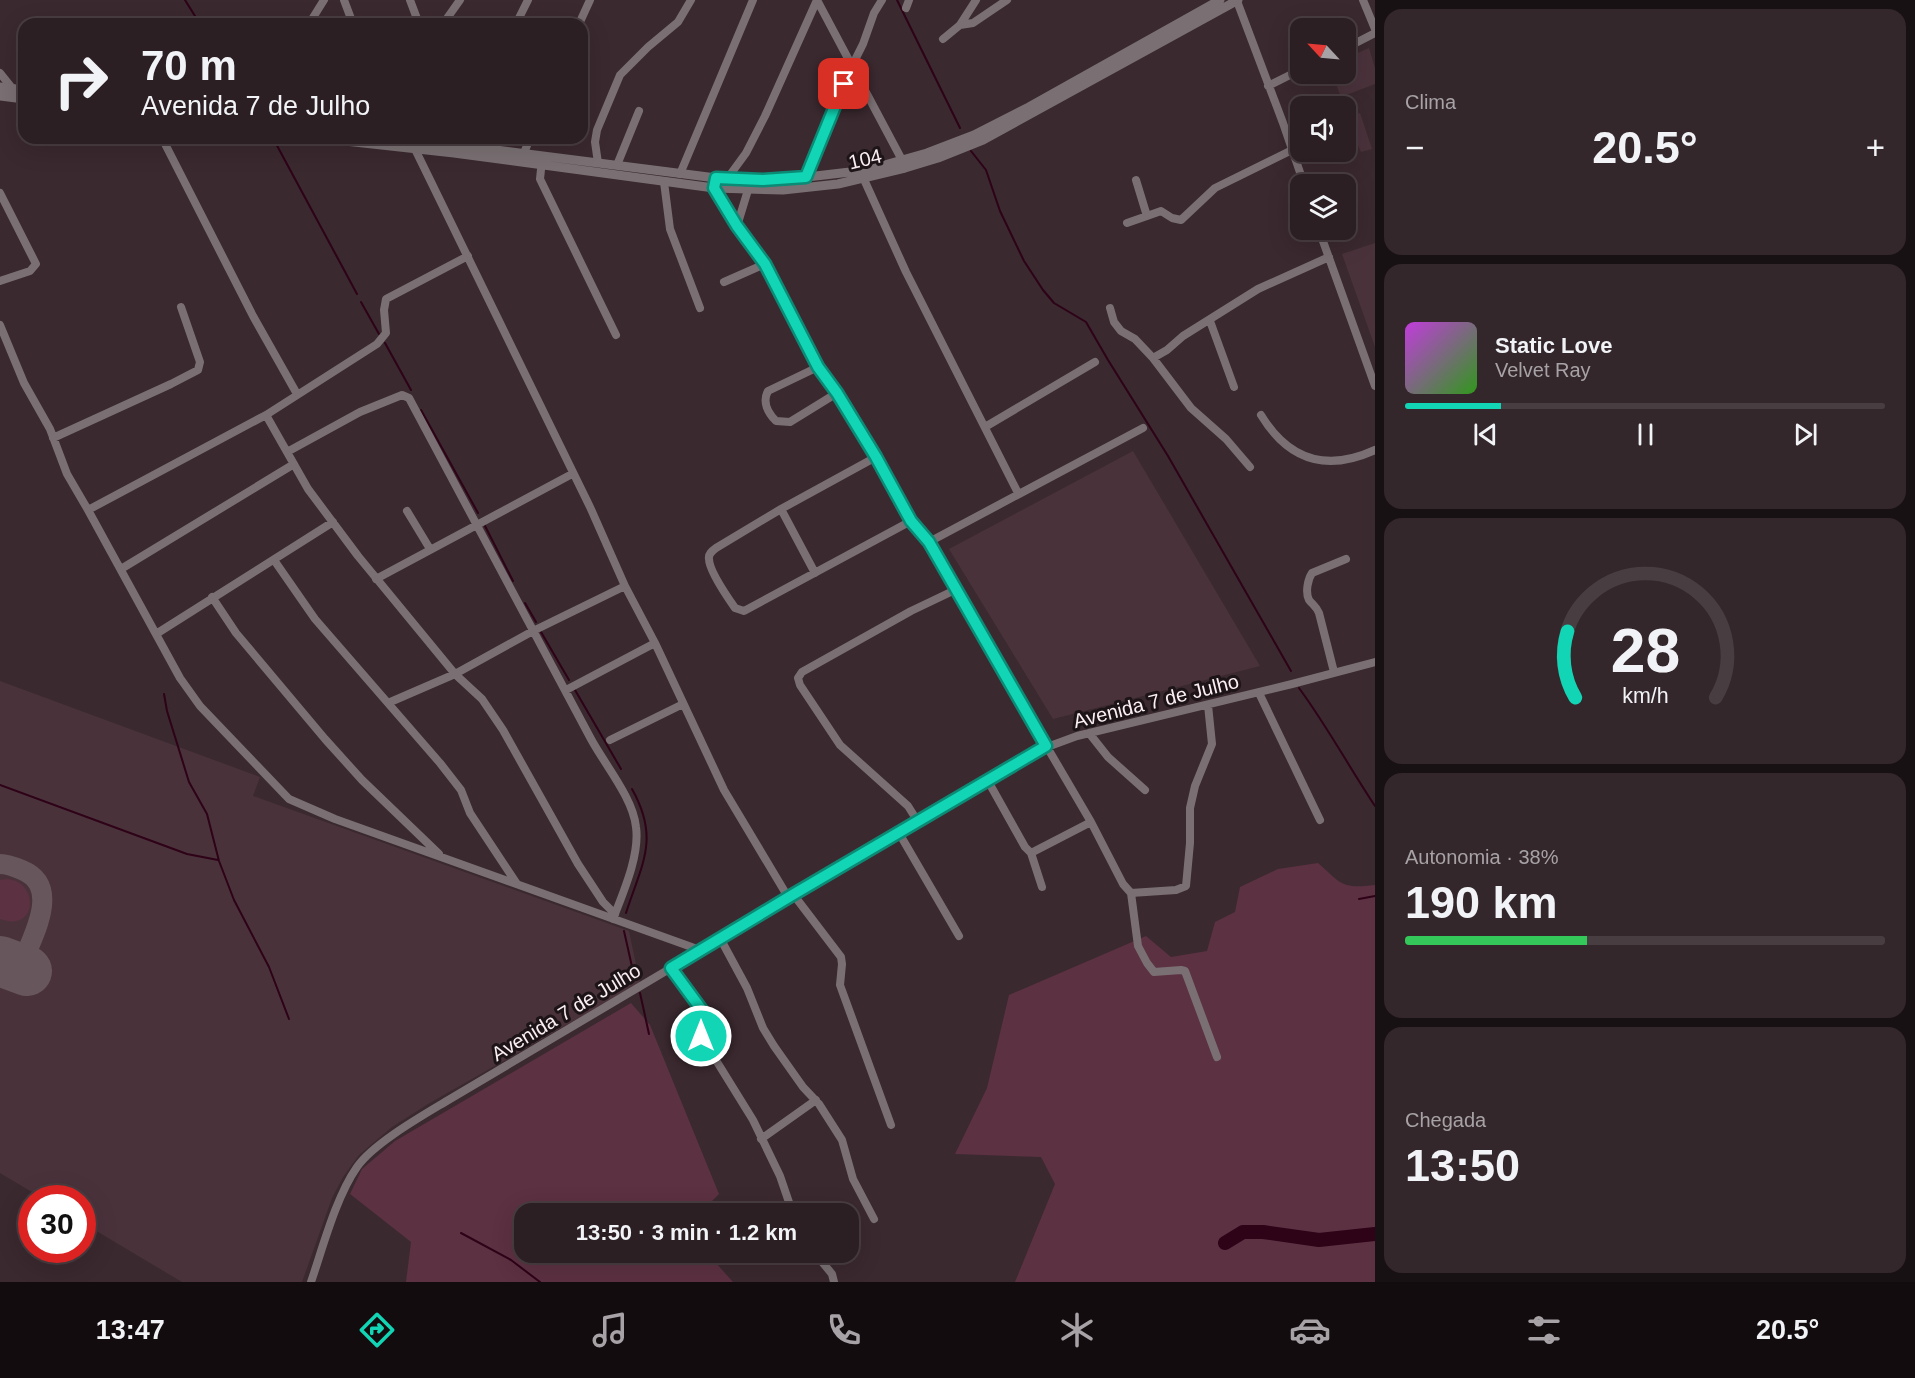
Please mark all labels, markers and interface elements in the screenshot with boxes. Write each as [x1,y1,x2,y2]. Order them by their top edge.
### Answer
north arrow [1290,18,1356,84]
map controls [1290,18,1356,240]
icon: right [42,42,120,120]
text: 70 m [141,42,237,89]
pin [818,58,869,109]
icon: arrive [827,67,860,100]
text: Avenida 7 de Julho [141,91,370,121]
text: Clima [1405,91,1456,113]
button: sound [1290,96,1356,162]
text: 20.5° [1592,122,1698,173]
text: − [1405,129,1424,166]
text: + [1866,129,1885,166]
street label: 104 [846,145,884,173]
button: layers [1290,174,1356,240]
text: Static Love [1495,333,1612,358]
text: Velvet Ray [1495,359,1591,381]
icon: previous [1469,418,1502,451]
icon: pause [1629,418,1662,451]
icon: next [1789,418,1822,451]
text: 28 [1610,616,1680,685]
street label: Avenida 7 de Julho [1071,670,1241,732]
text: km/h [1622,684,1668,708]
text: Autonomia · 38% [1405,846,1558,868]
text: 190 km [1405,877,1558,928]
street label: Avenida 7 de Julho [488,959,644,1065]
position arrow [669,1004,733,1068]
text: Chegada [1405,1109,1486,1131]
text: 13:50 [1405,1140,1520,1191]
speed limit sign: 30 [18,1185,96,1263]
text: 13:50 · 3 min · 1.2 km [576,1220,797,1245]
icon: directions [356,1309,398,1351]
icon: music [589,1309,631,1351]
icon: phone [823,1309,865,1351]
icon: climate [1056,1309,1098,1351]
icon: car [1289,1309,1331,1351]
icon: filters [1523,1309,1565,1351]
text: 13:47 [96,1315,165,1345]
text: 20.5° [1756,1315,1819,1345]

